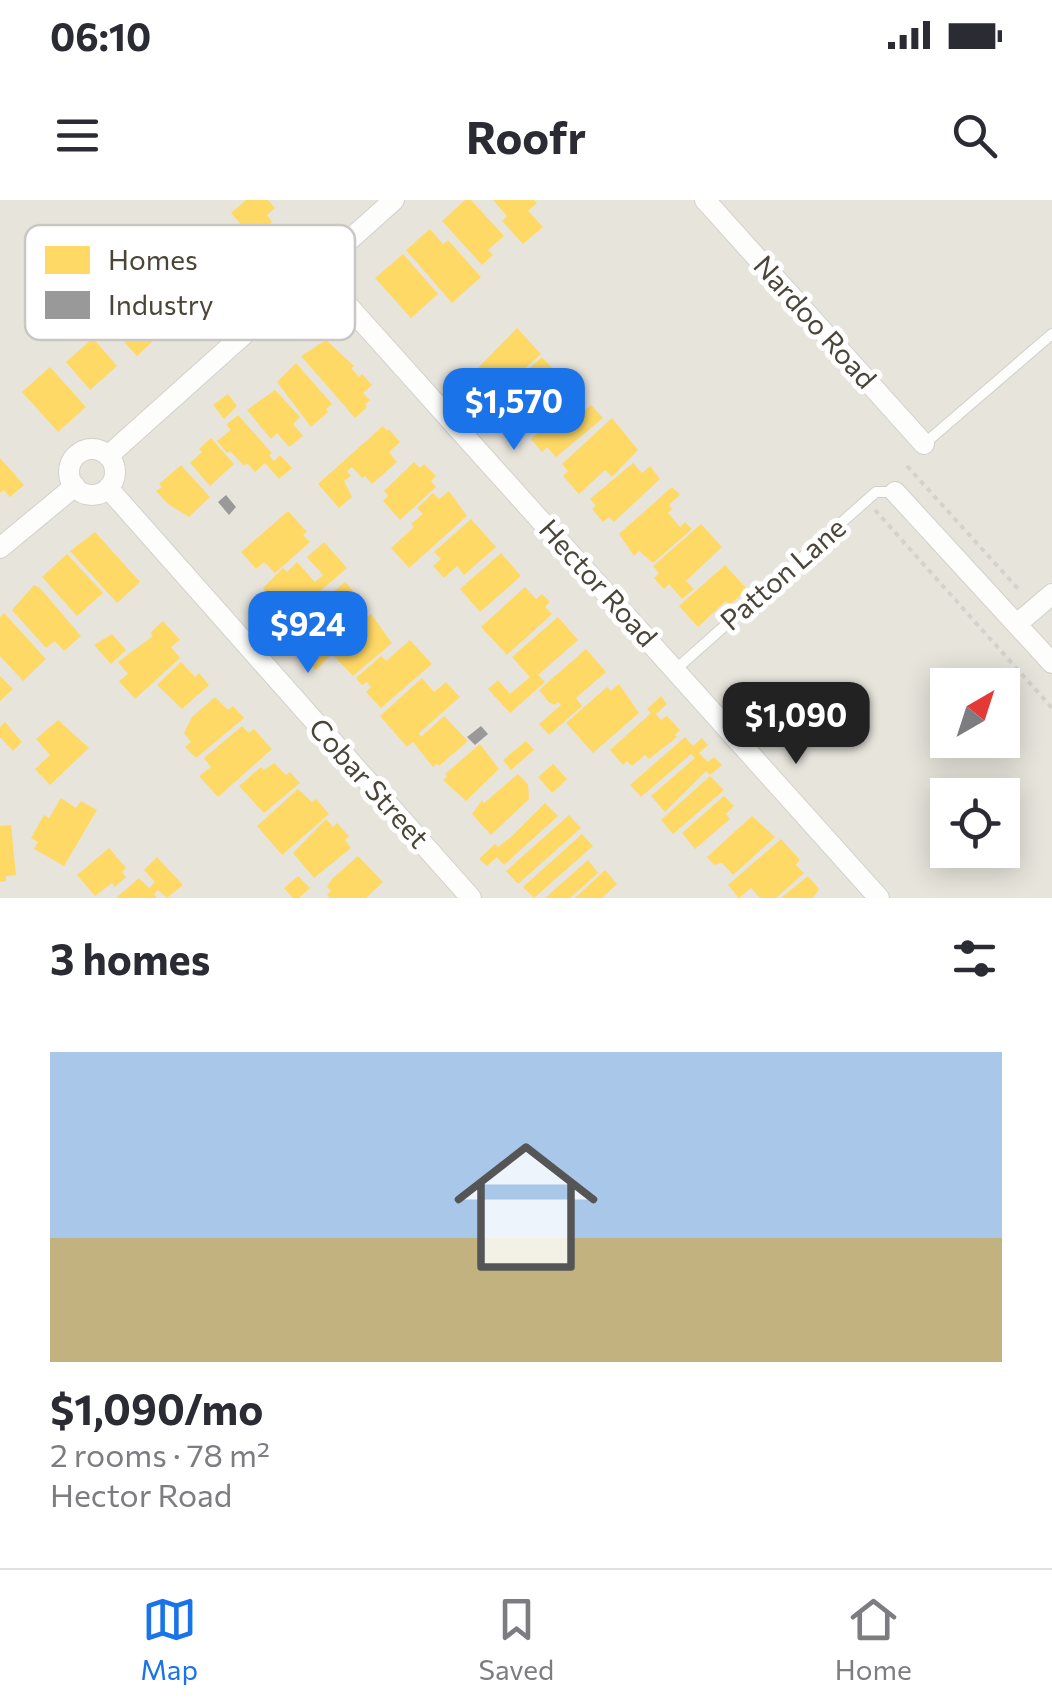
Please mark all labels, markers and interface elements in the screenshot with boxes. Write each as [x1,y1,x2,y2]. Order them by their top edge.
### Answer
text: 06:10 [50,12,151,59]
icon: menu [50,108,105,163]
text: Roofr [466,108,586,163]
icon: search [947,108,1002,163]
legend [25,225,355,340]
text: Homes [108,242,198,276]
street label: Nardoo Road [747,248,884,395]
text: Industry [108,287,214,321]
pin: $1,570 [433,368,595,453]
text: $1,570 [465,380,563,420]
street label: Patton Lane [713,510,852,637]
street label: Hector Road [533,512,665,653]
pin: $924 [249,591,367,676]
text: $924 [270,603,346,643]
north arrow [930,668,1020,758]
map controls [930,668,1020,868]
pin: $1,090 [715,682,877,767]
text: $1,090 [745,694,847,734]
street label: Cobar Street [303,710,437,854]
button: locate [930,778,1020,868]
icon: filters [947,931,1002,986]
text: 3 homes [50,932,210,984]
icon: home [436,1117,616,1297]
text: $1,090/mo [50,1382,263,1434]
text: 2 rooms · 78 m² [50,1434,270,1474]
text: Hector Road [50,1474,232,1514]
tab: Map [140,1592,198,1686]
tab: Saved [479,1592,554,1686]
tab: Home [835,1592,912,1686]

